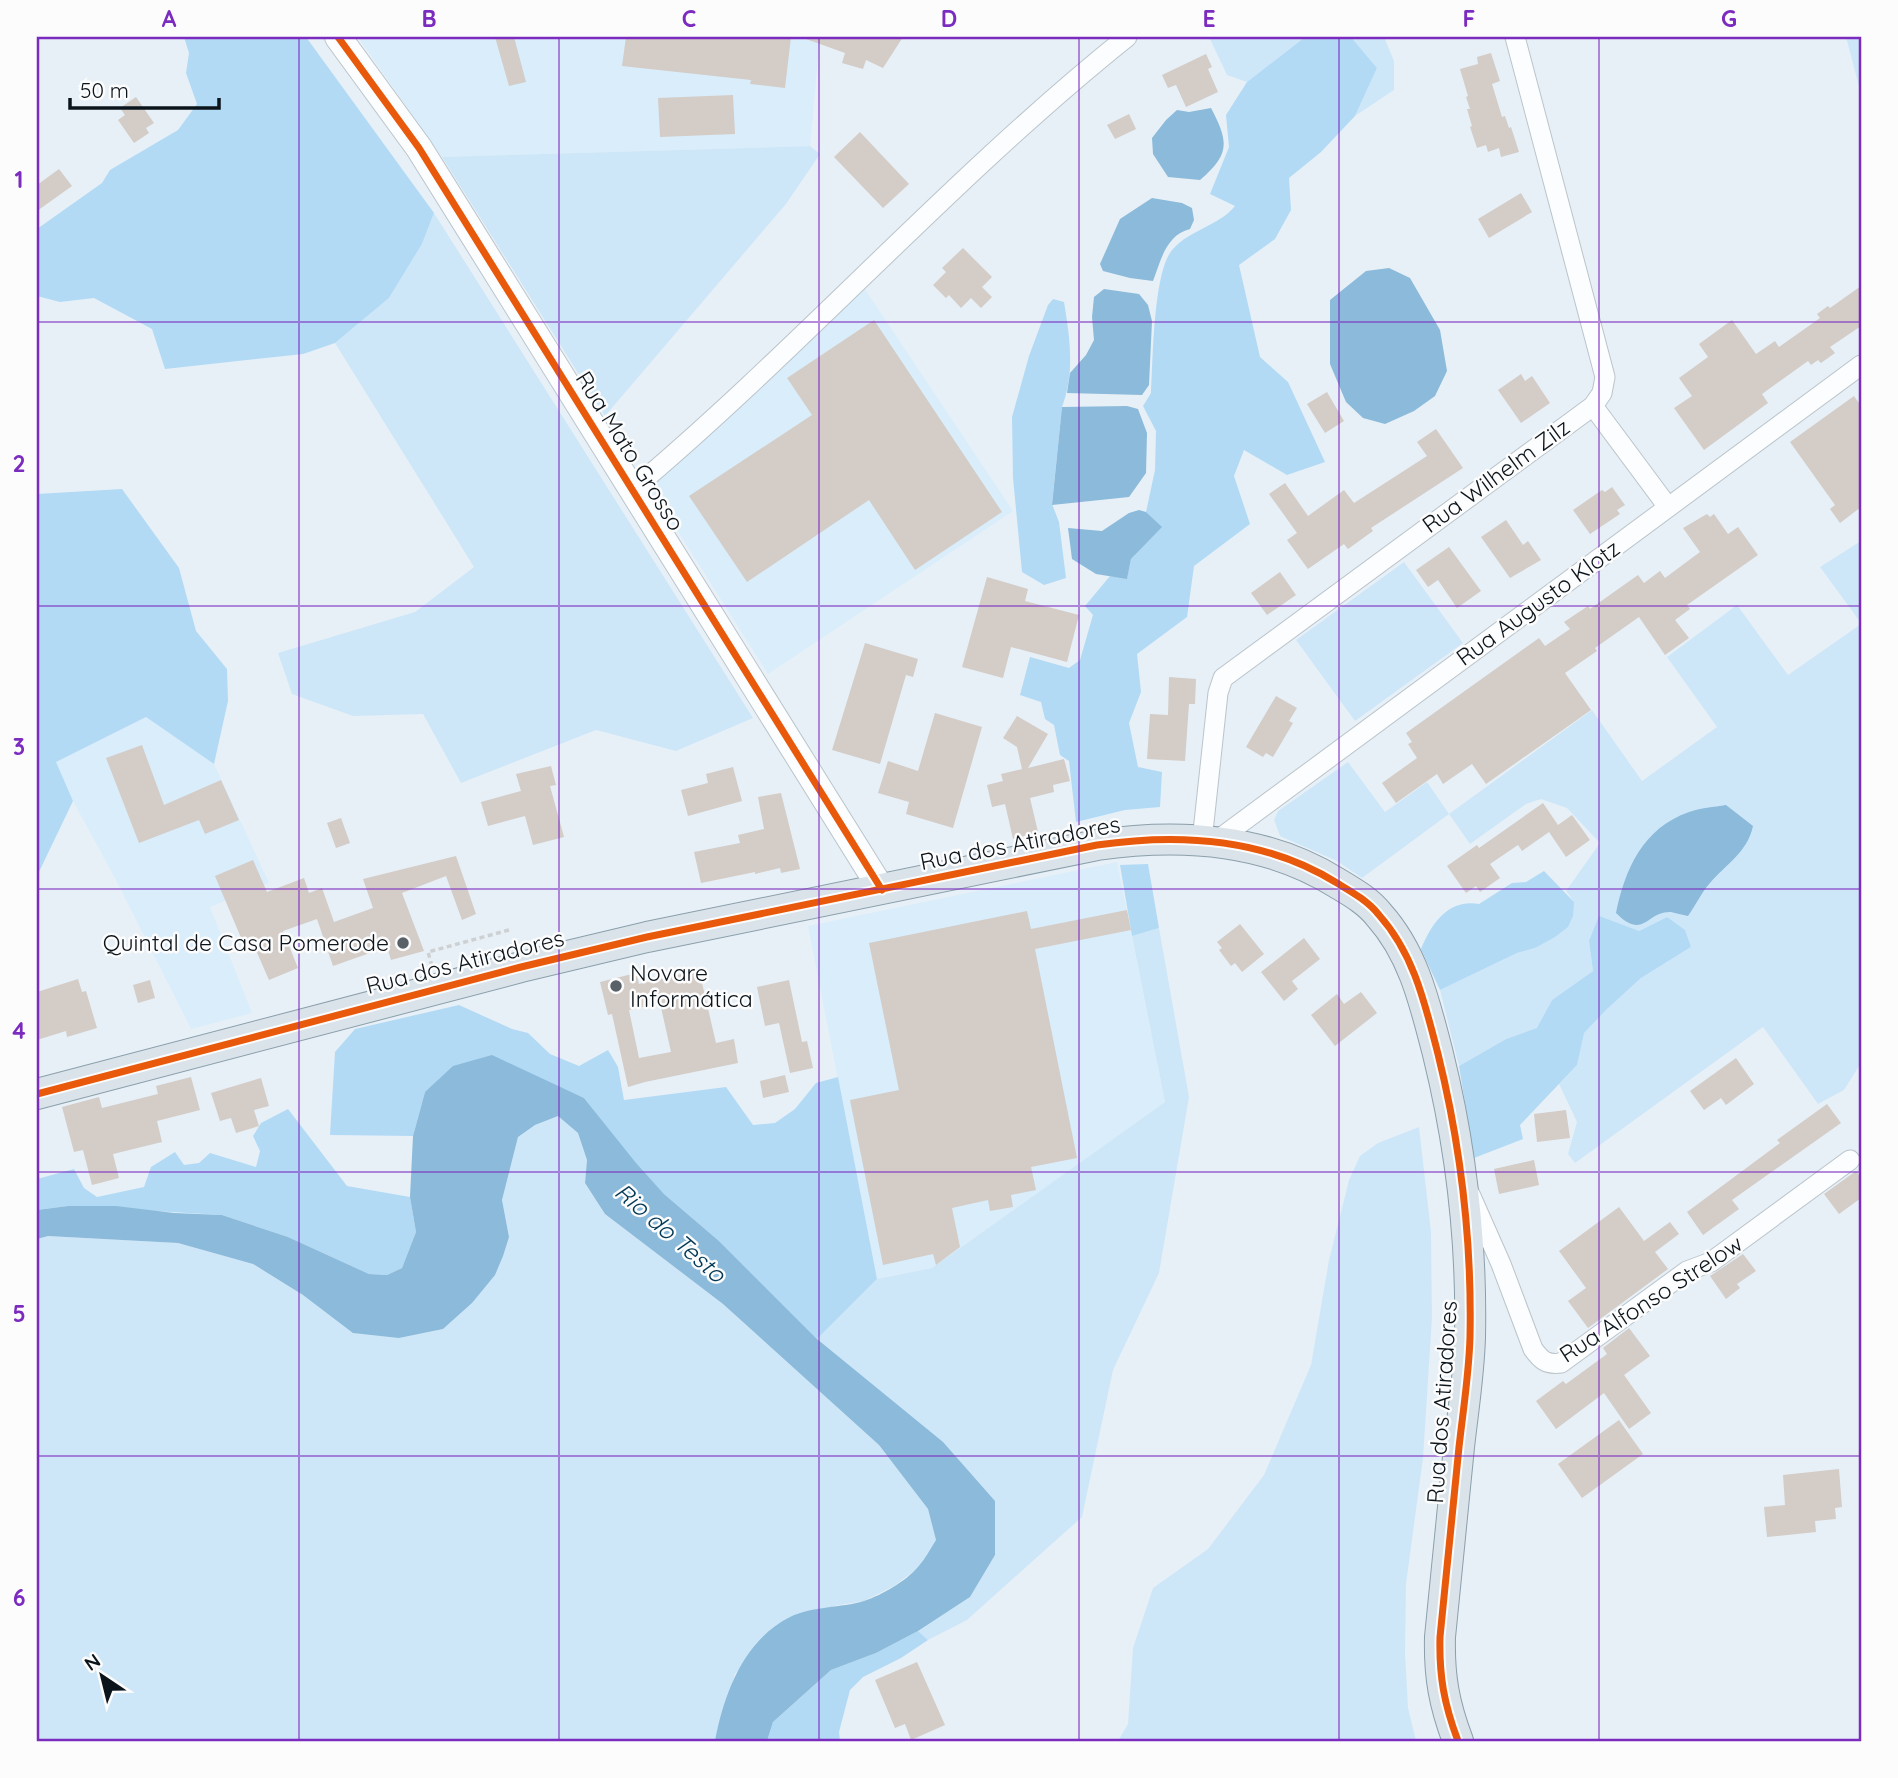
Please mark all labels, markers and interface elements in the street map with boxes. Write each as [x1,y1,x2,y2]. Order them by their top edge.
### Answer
text: A [162,4,177,33]
text: B [421,4,437,33]
text: C [682,4,696,33]
text: D [941,4,957,33]
text: E [1202,4,1216,33]
text: F [1463,4,1475,33]
text: G [1721,4,1737,33]
scale bar [70,66,219,110]
text: 50 m [80,77,129,103]
text: 1 [15,165,23,194]
street label: Rua Mato Grosso [570,365,691,536]
street label: Rua Wilhelm Zilz [1416,412,1575,539]
text: 2 [12,449,26,478]
street label: Rua Augusto Klotz [1450,534,1625,672]
text: 3 [13,732,25,761]
street label: Rua dos Atiradores [917,809,1122,876]
street label: Rua dos Atiradores [363,923,567,1000]
place label: Quintal de Casa Pomerode [103,928,389,957]
marker: Quintal de Casa Pomerode [395,935,411,951]
place label: Novare Informática [630,958,753,1013]
marker: Novare Informática [608,978,624,994]
text: 4 [12,1016,26,1045]
water label: Rio do Testo [609,1176,733,1289]
street label: Rua Alfonso Strelow [1554,1229,1748,1369]
text: 5 [12,1299,26,1328]
street label: Rua dos Atiradores [1420,1300,1463,1504]
text: 6 [13,1583,25,1612]
north arrow [66,1642,136,1712]
text: N [80,1648,105,1676]

